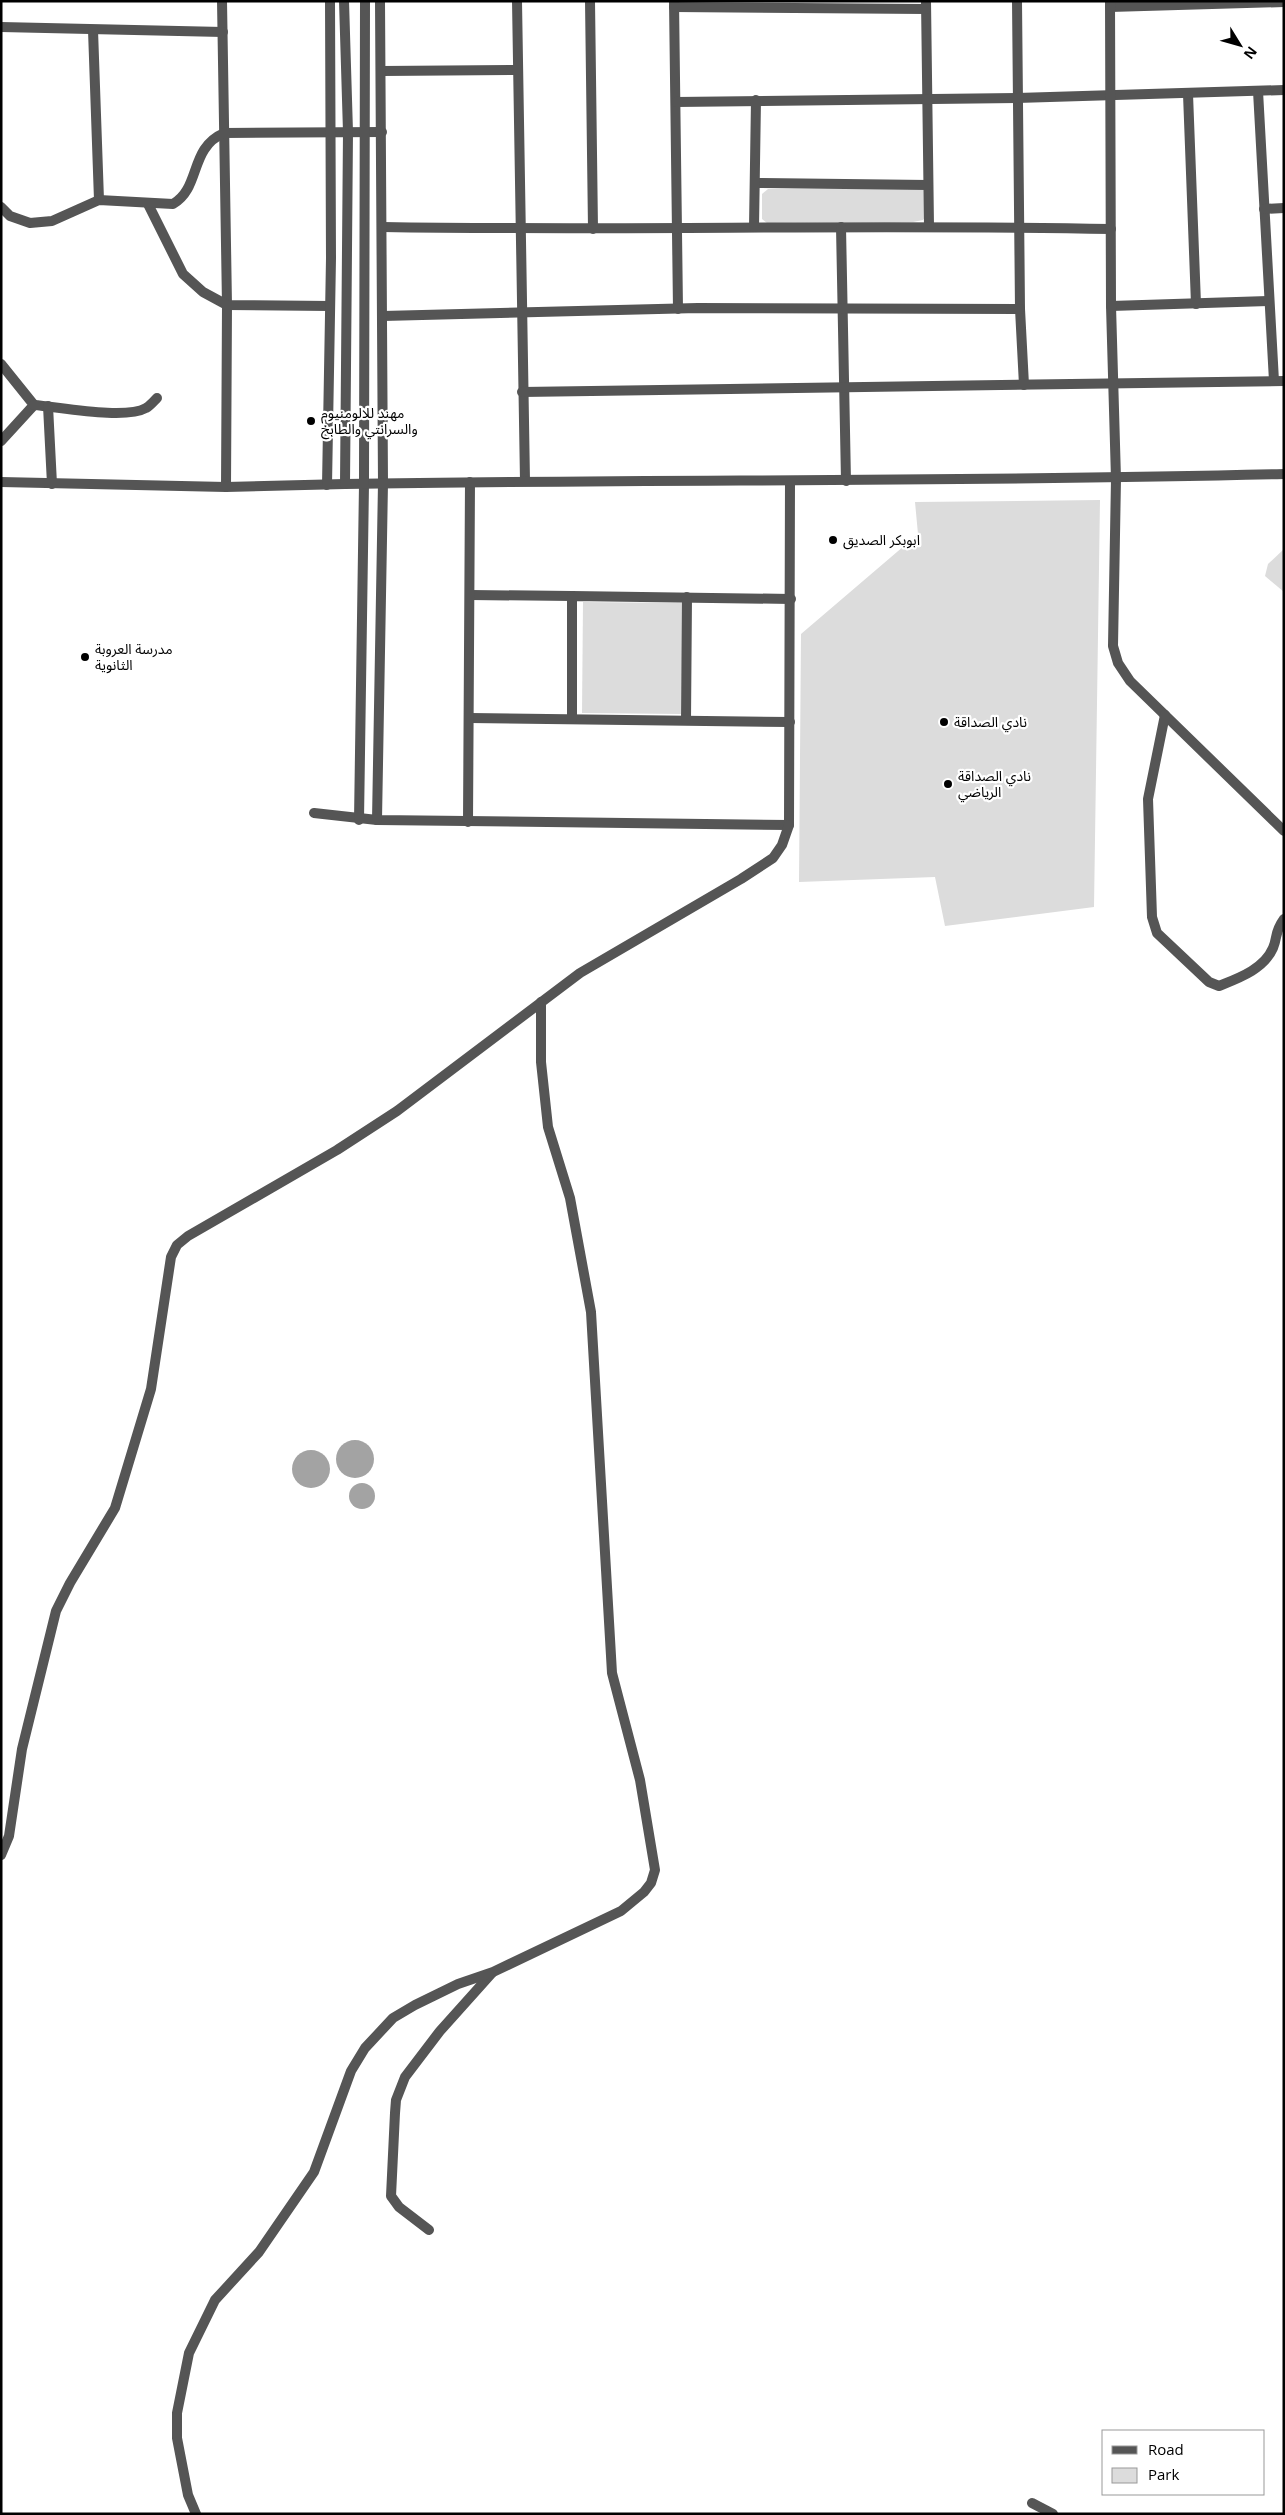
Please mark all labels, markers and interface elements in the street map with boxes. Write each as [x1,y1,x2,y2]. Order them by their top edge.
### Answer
north arrow [1215,20,1265,70]
text: N [1240,43,1262,63]
place label: مهند للالومنيوم والسرانتي والطابخ [321,403,418,440]
marker: مهند للالومنيوم والسرانتي والطابخ [305,415,317,427]
place label: ابوبكر الصديق [843,530,920,550]
marker: ابوبكر الصديق [827,534,839,546]
place label: مدرسة العروبة الثانوية [95,639,173,674]
marker: مدرسة العروبة الثانوية [79,651,91,663]
place label: نادي الصداقة [954,712,1027,733]
marker: نادي الصداقة [938,716,950,728]
place label: نادي الصداقة الرياضي [958,766,1031,803]
marker: نادي الصداقة الرياضي [942,778,954,790]
legend [1102,2430,1265,2495]
text: Road [1148,2439,1184,2459]
text: Park [1148,2464,1179,2484]

